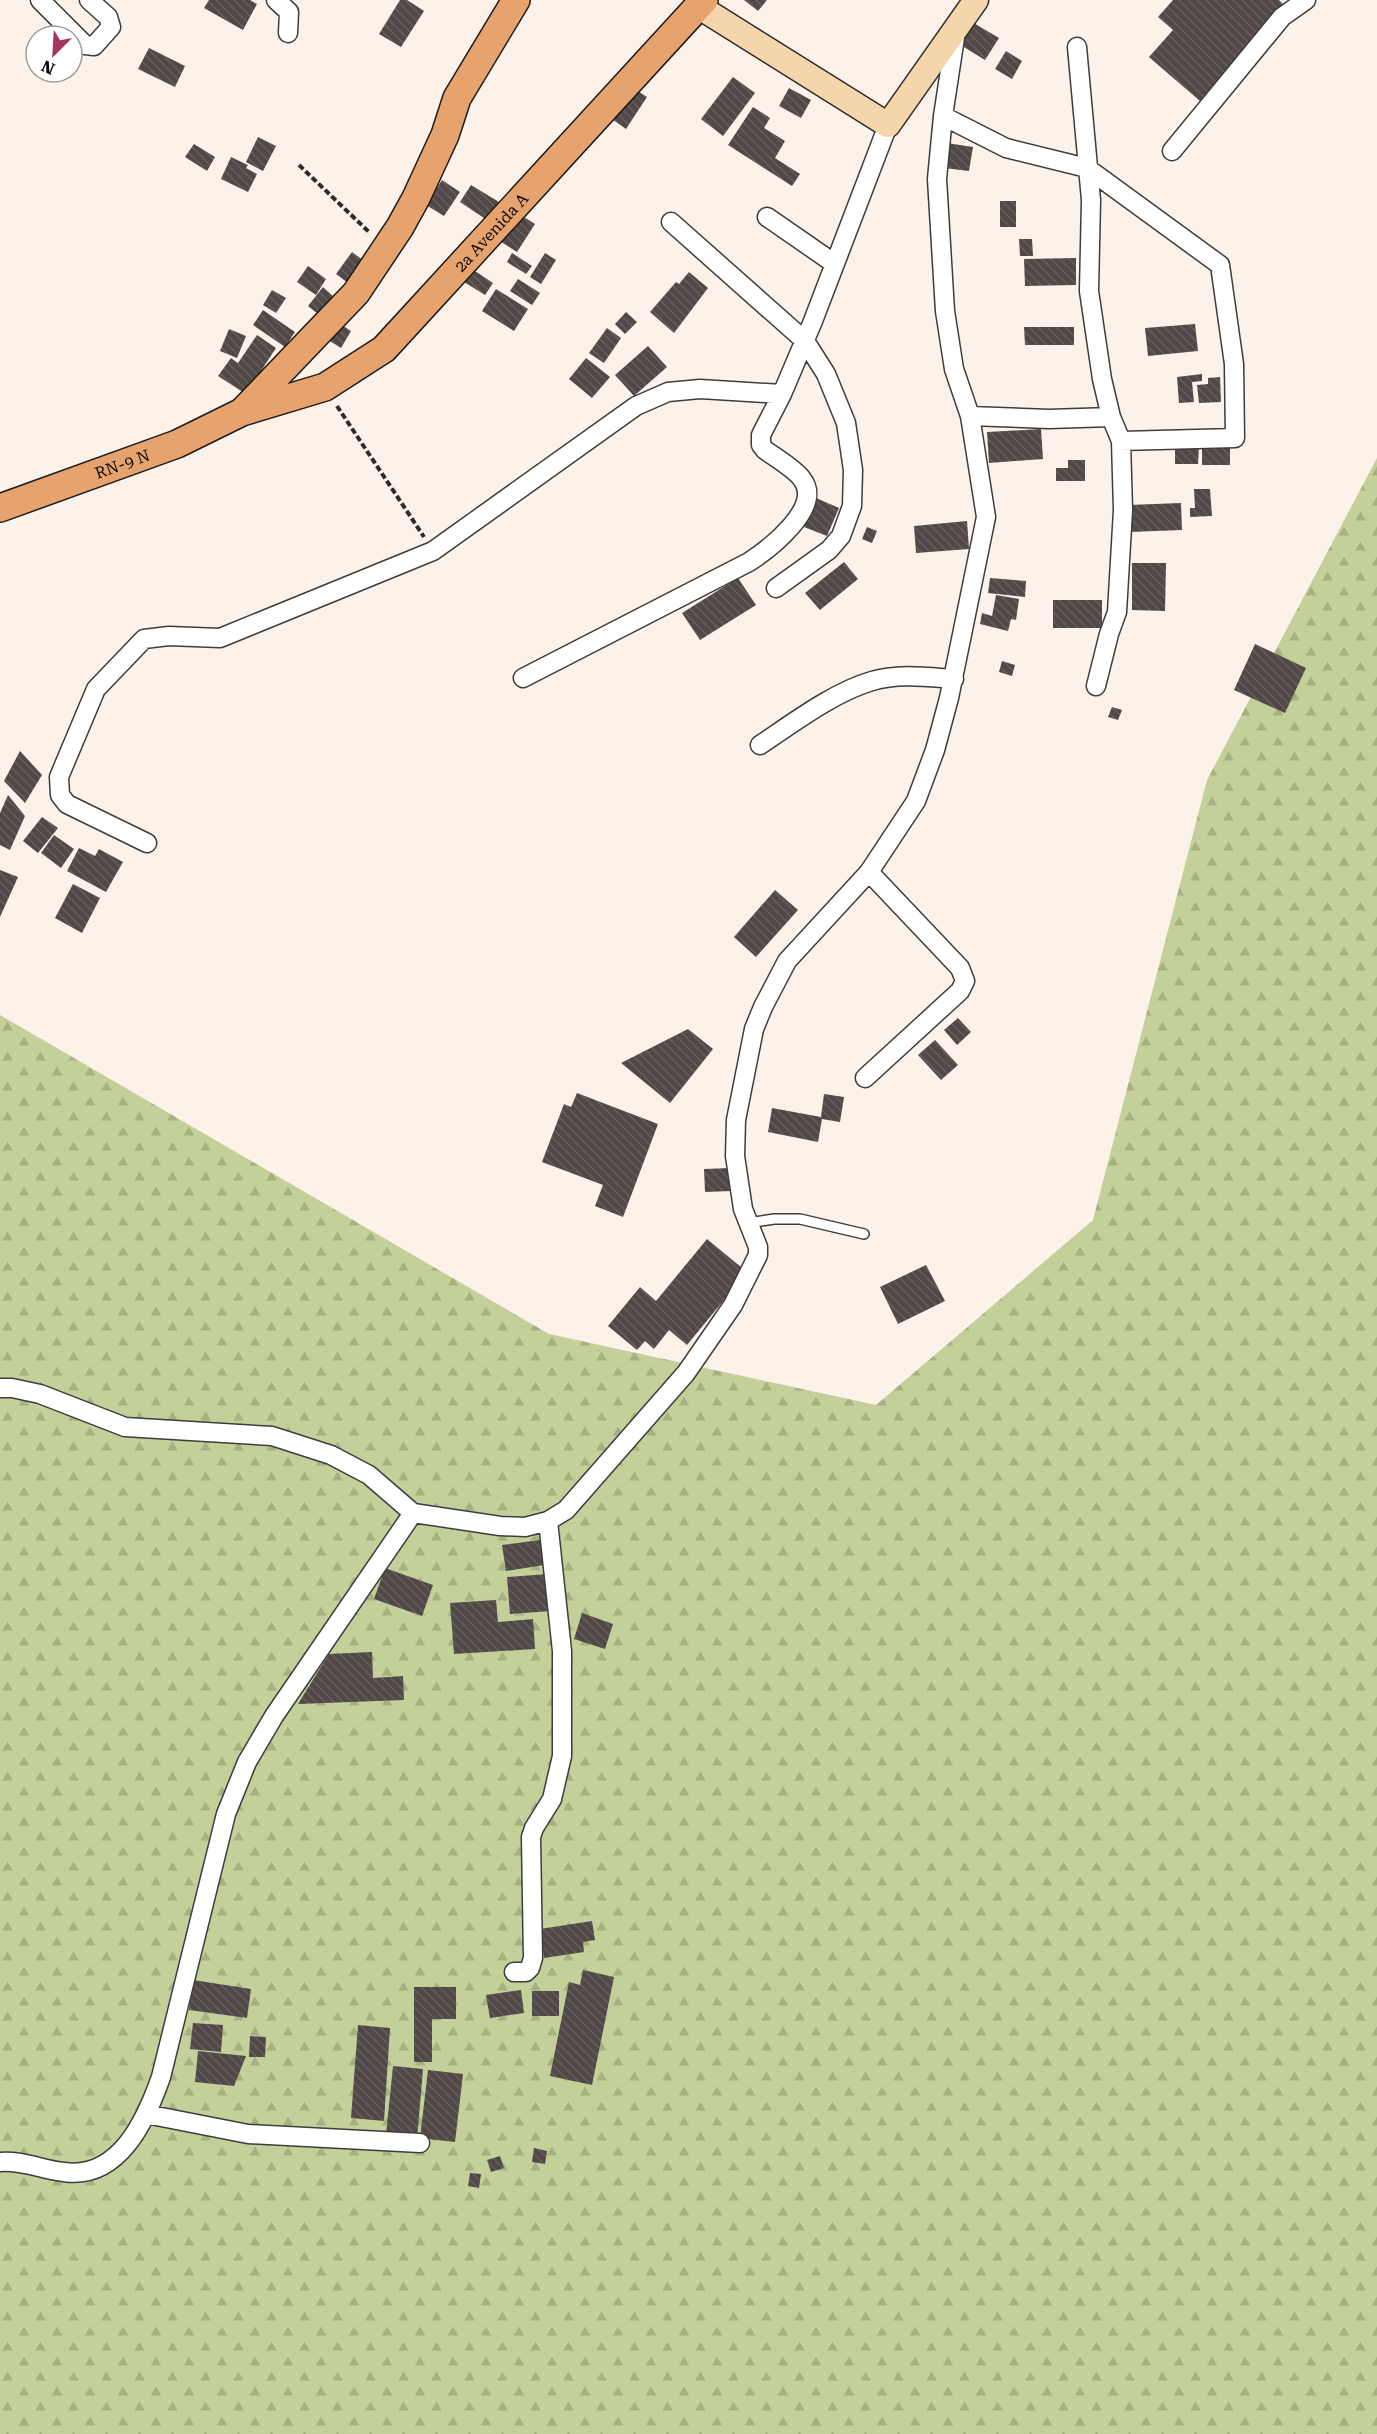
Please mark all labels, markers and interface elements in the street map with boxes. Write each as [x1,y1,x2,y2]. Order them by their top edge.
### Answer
north arrow [24,24,84,84]
text: N [39,56,58,78]
street label: 2a Avenida A [450,188,532,275]
street label: RN-9 N [92,445,152,482]

